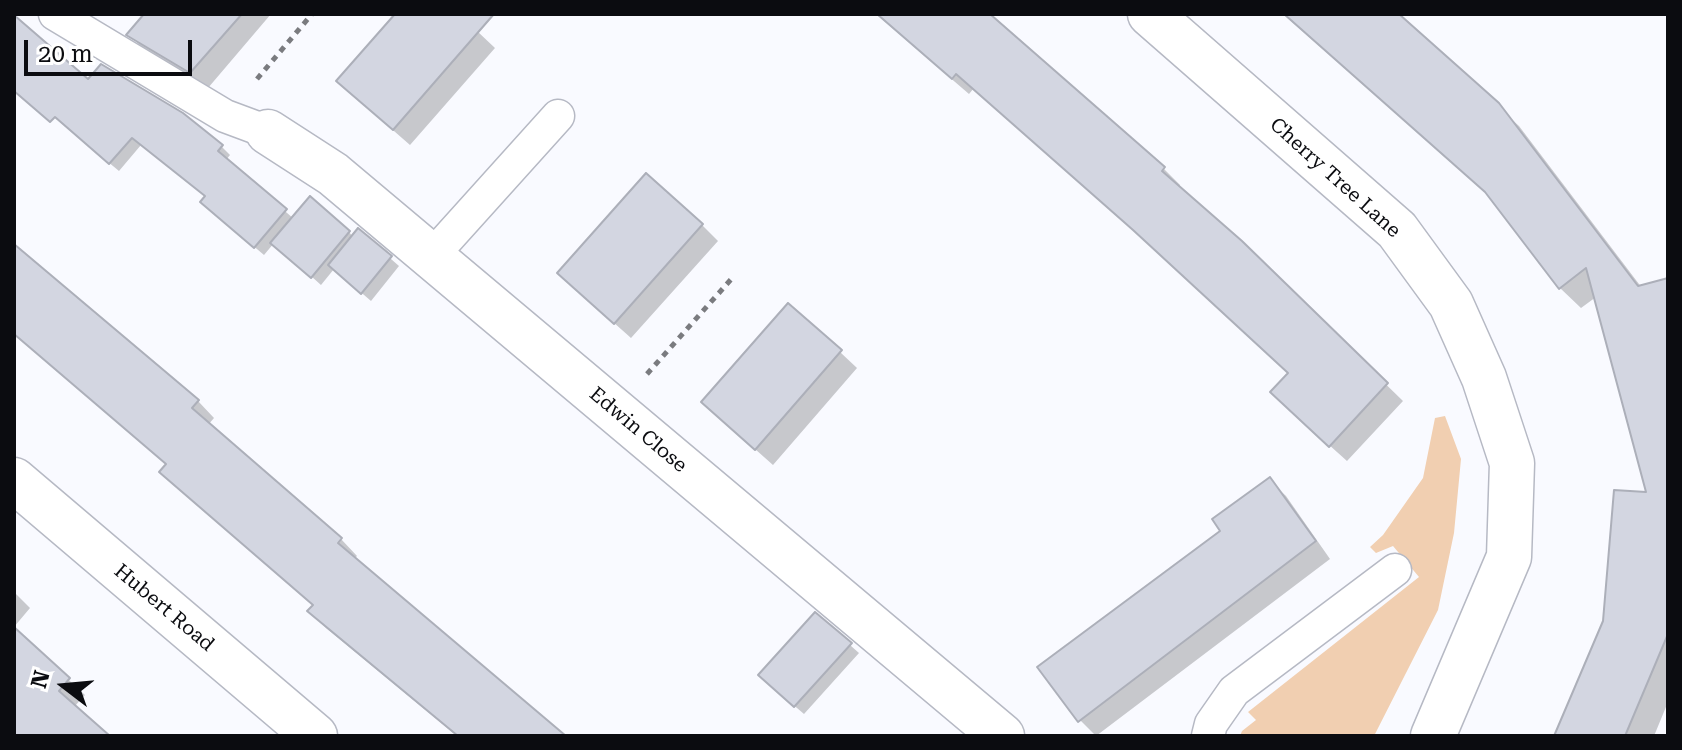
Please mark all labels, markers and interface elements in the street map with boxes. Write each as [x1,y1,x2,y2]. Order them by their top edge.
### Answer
scale bar [28,24,196,74]
text: 20 m [38,40,93,68]
street label: Cherry Tree Lane [1265,113,1405,243]
street label: Edwin Close [584,382,692,478]
street label: Hubert Road [109,559,219,657]
north arrow [24,646,104,726]
text: N [26,668,55,691]

